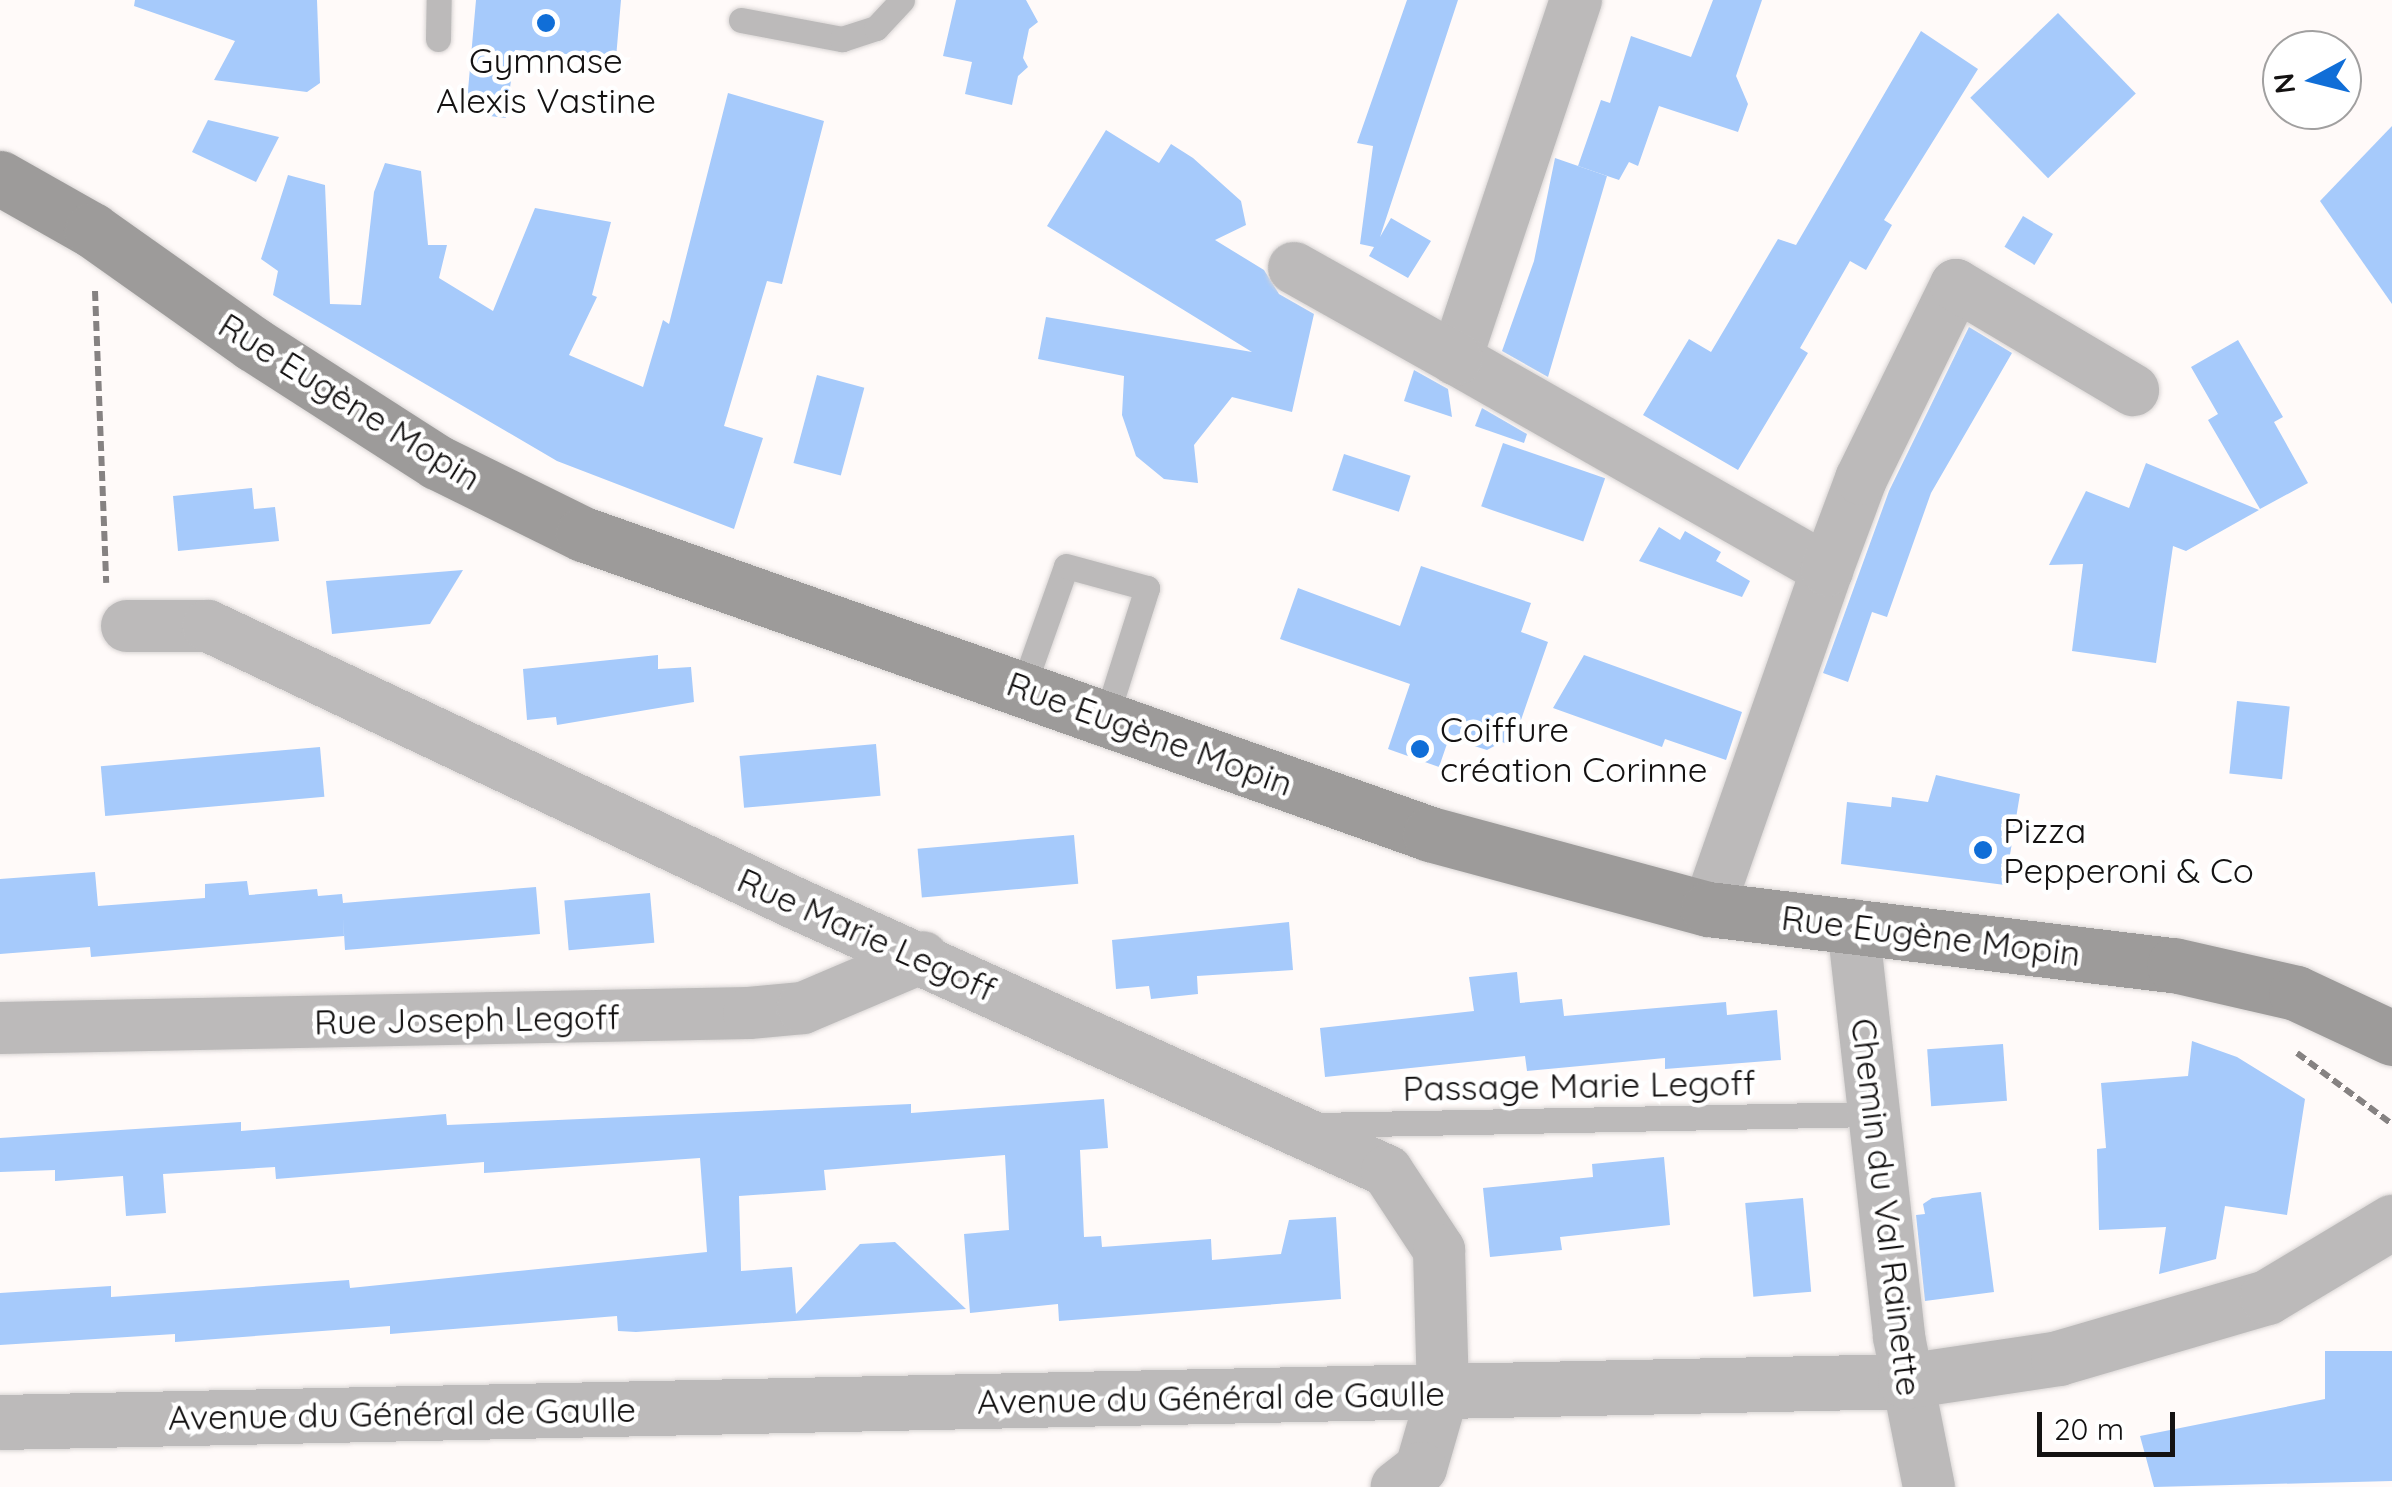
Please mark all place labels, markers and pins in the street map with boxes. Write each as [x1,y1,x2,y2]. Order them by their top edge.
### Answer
marker: Gymnase Alexis Vastine [535,12,557,34]
place label: Gymnase Alexis Vastine [436,39,656,121]
place label: Coiffure création Corinne [1440,708,1707,790]
marker: Coiffure création Corinne [1409,738,1431,760]
place label: Pizza Pepperoni & Co [2003,809,2254,891]
marker: Pizza Pepperoni & Co [1972,839,1994,861]

